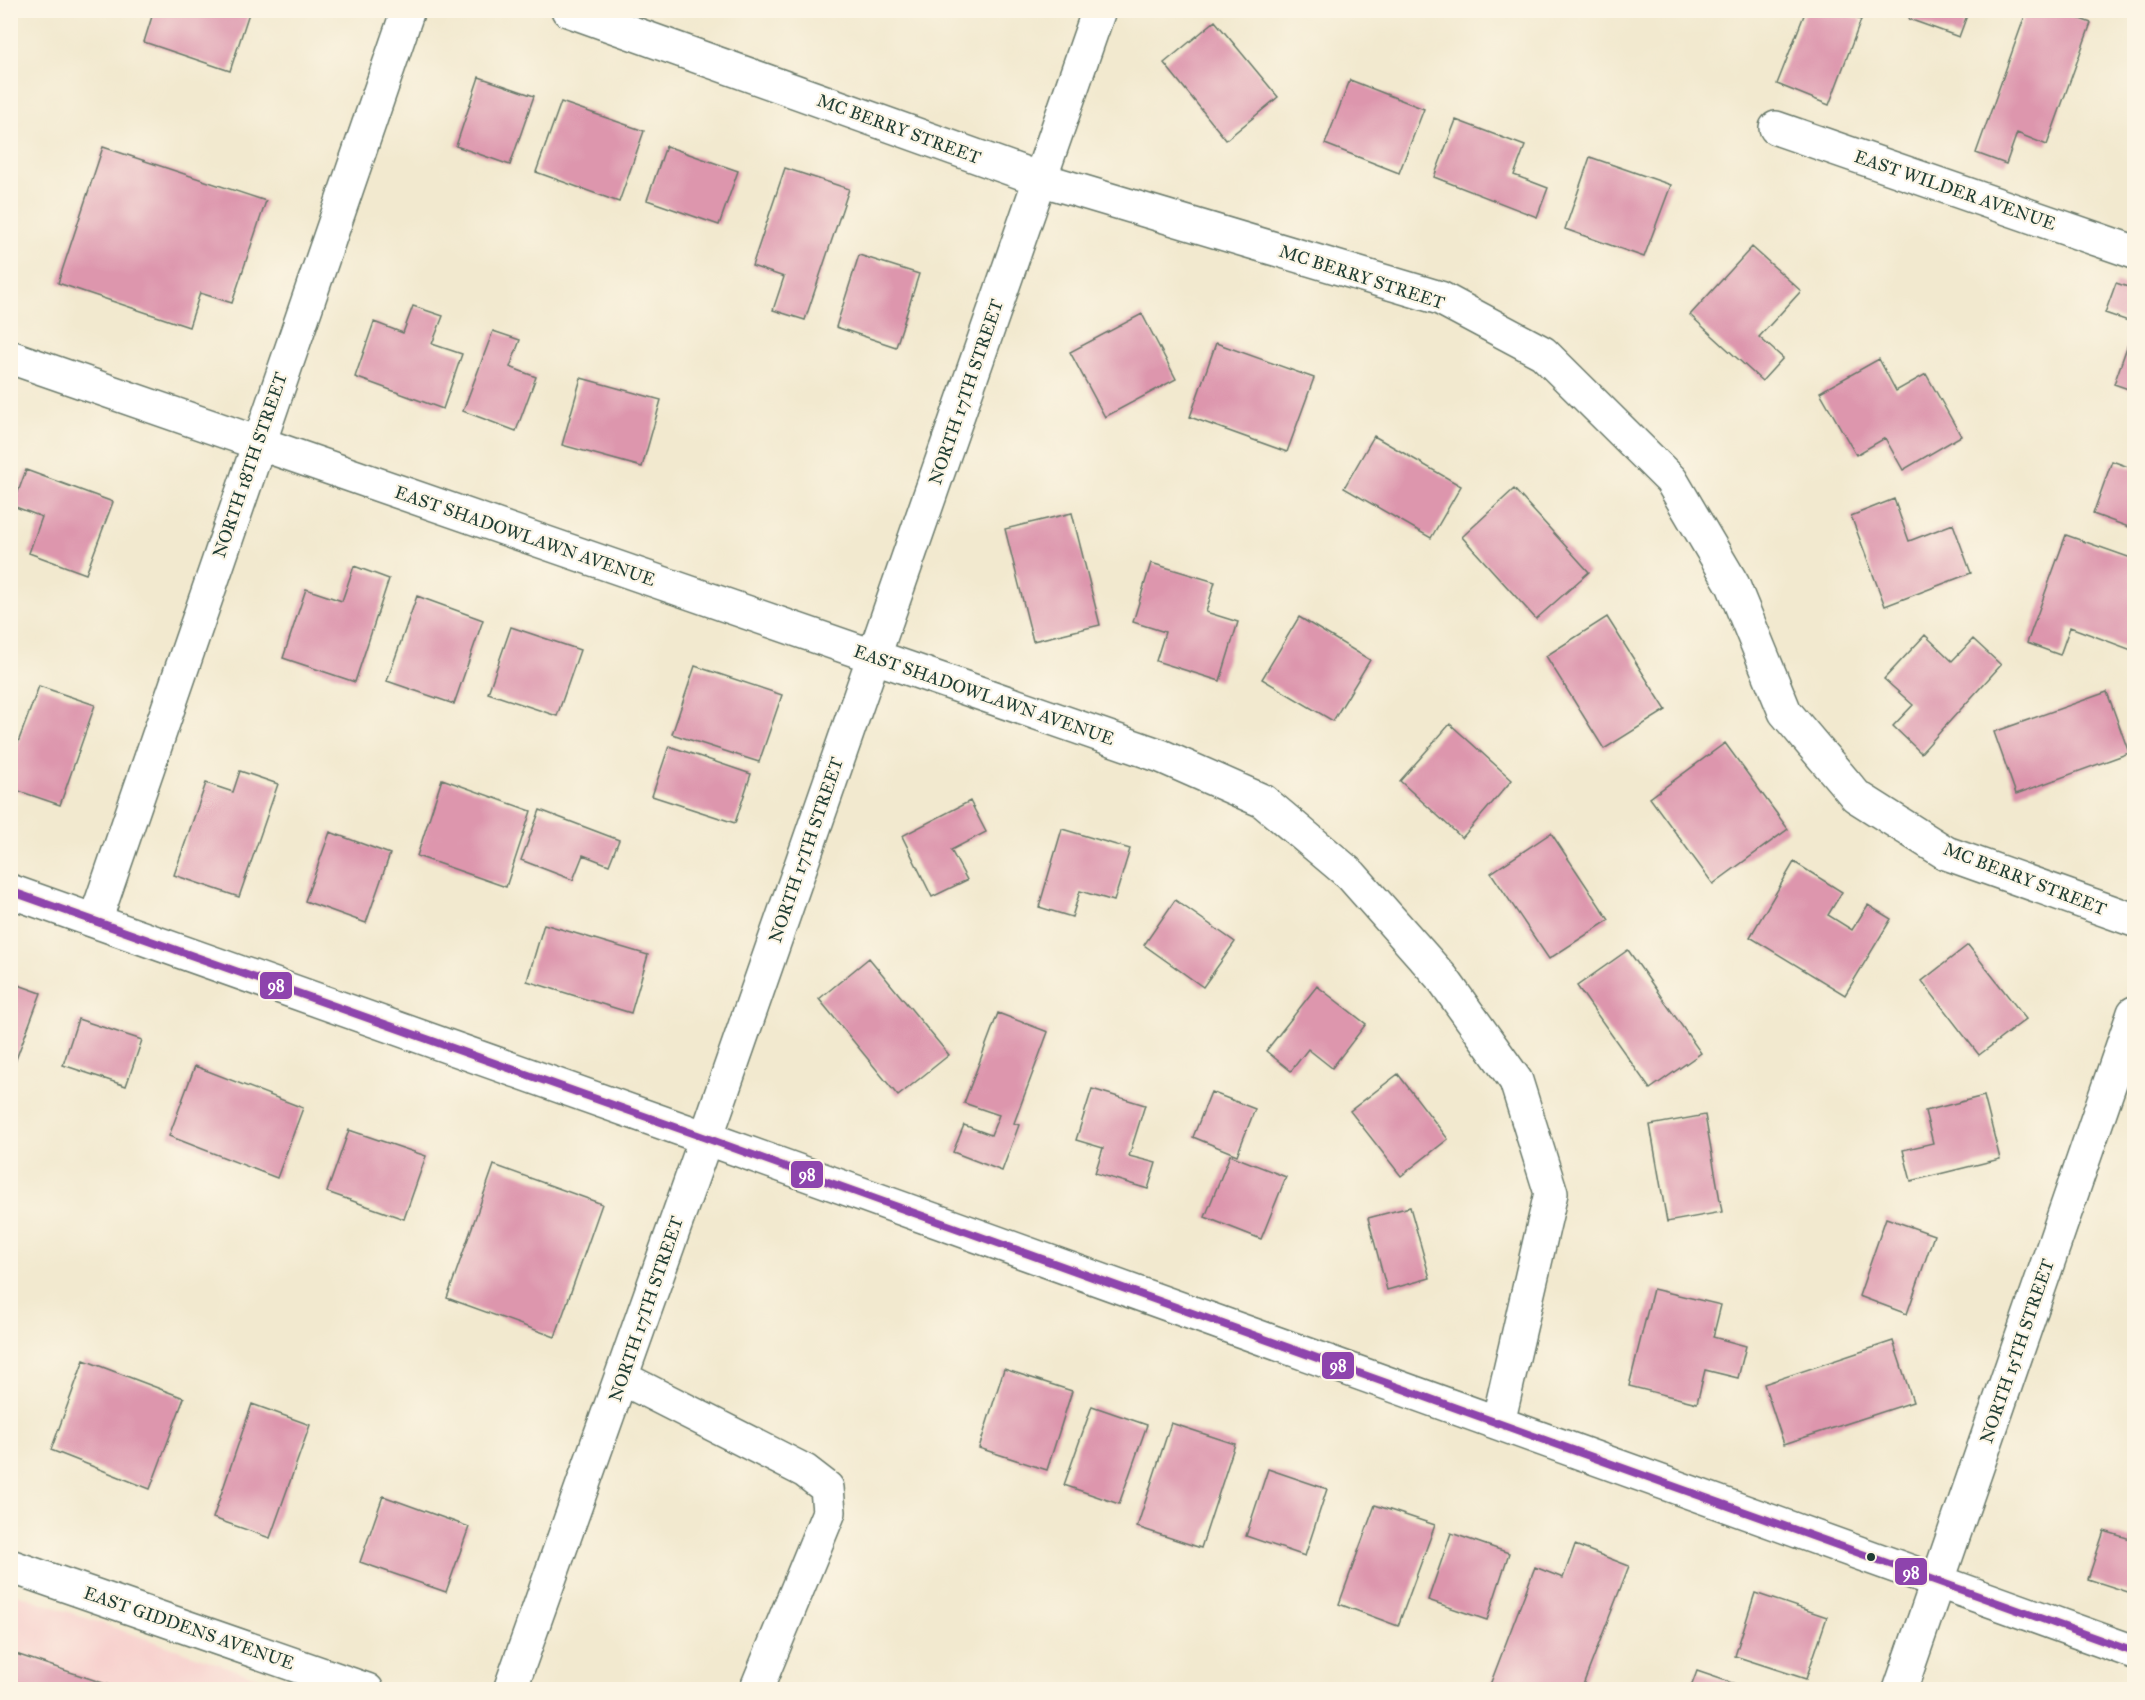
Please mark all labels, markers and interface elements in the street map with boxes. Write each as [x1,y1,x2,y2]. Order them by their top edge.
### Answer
street label: MC BERRY STREET [814,89,984,169]
street label: EAST WILDER AVENUE [1851,145,2059,235]
street label: MC BERRY STREET [1276,240,1448,314]
street label: NORTH 17TH STREET [924,296,1008,488]
street label: NORTH 18TH STREET [208,369,292,561]
street label: EAST SHADOWLAWN AVENUE [392,481,658,591]
street label: EAST SHADOWLAWN AVENUE [851,640,1117,750]
street label: NORTH 17TH STREET [764,754,848,946]
street label: MC BERRY STREET [1940,838,2110,920]
line badge: 98 [259,971,293,1000]
text: 98 [267,976,285,996]
line badge: 98 [790,1160,824,1189]
text: 98 [798,1165,816,1185]
street label: NORTH 17TH STREET [604,1213,688,1405]
street label: NORTH 15TH STREET [1975,1256,2059,1446]
line badge: 98 [1321,1351,1355,1380]
text: 98 [1329,1356,1347,1376]
unlabelled marker [1865,1551,1877,1563]
line badge: 98 [1894,1557,1928,1586]
text: 98 [1902,1563,1920,1583]
street label: EAST GIDDENS AVENUE [81,1582,297,1674]

